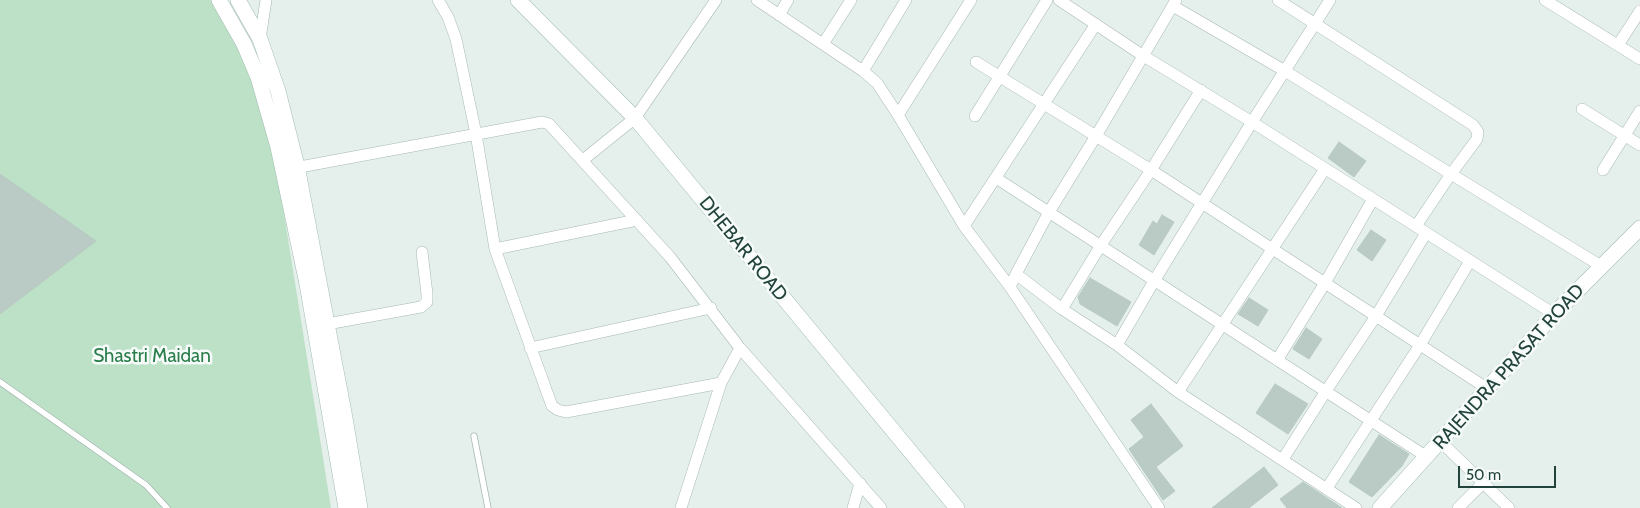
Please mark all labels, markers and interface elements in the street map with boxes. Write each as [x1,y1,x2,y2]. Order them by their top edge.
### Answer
street label: DHEBAR ROAD [694,192,792,306]
street label: RAJENDRA PRASAT ROAD [1429,280,1589,454]
park label: Shastri Maidan [93,345,211,367]
scale bar [1460,456,1558,488]
text: 50 m [1466,466,1501,484]

